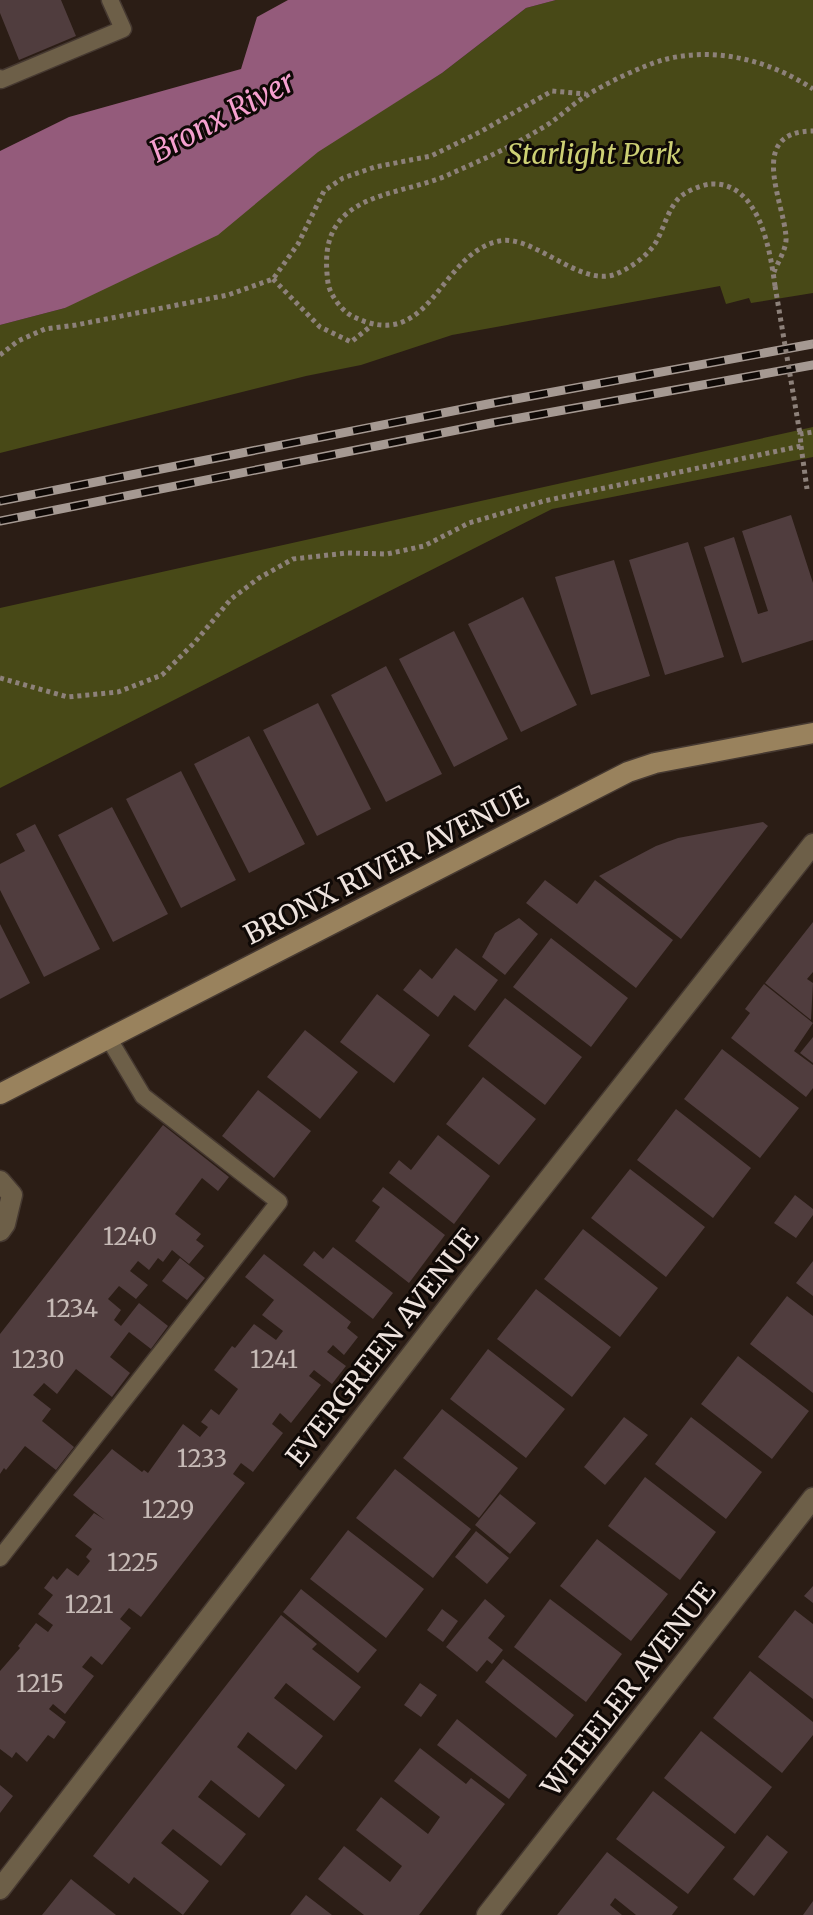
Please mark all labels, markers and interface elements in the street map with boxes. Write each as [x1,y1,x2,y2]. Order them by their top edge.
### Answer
water label: Bronx River [143,62,302,170]
park label: Starlight Park [507,136,681,172]
street label: BRONX RIVER AVENUE [238,777,534,952]
house number: 1240 [103,1221,157,1252]
street label: EVERGREEN AVENUE [278,1221,486,1473]
house number: 1234 [46,1293,98,1324]
house number: 1230 [12,1344,64,1375]
house number: 1241 [250,1344,298,1375]
house number: 1233 [177,1443,227,1474]
house number: 1229 [142,1494,194,1525]
house number: 1225 [107,1547,159,1578]
street label: WHEELER AVENUE [532,1574,723,1804]
house number: 1221 [65,1589,113,1620]
house number: 1215 [16,1668,64,1699]

